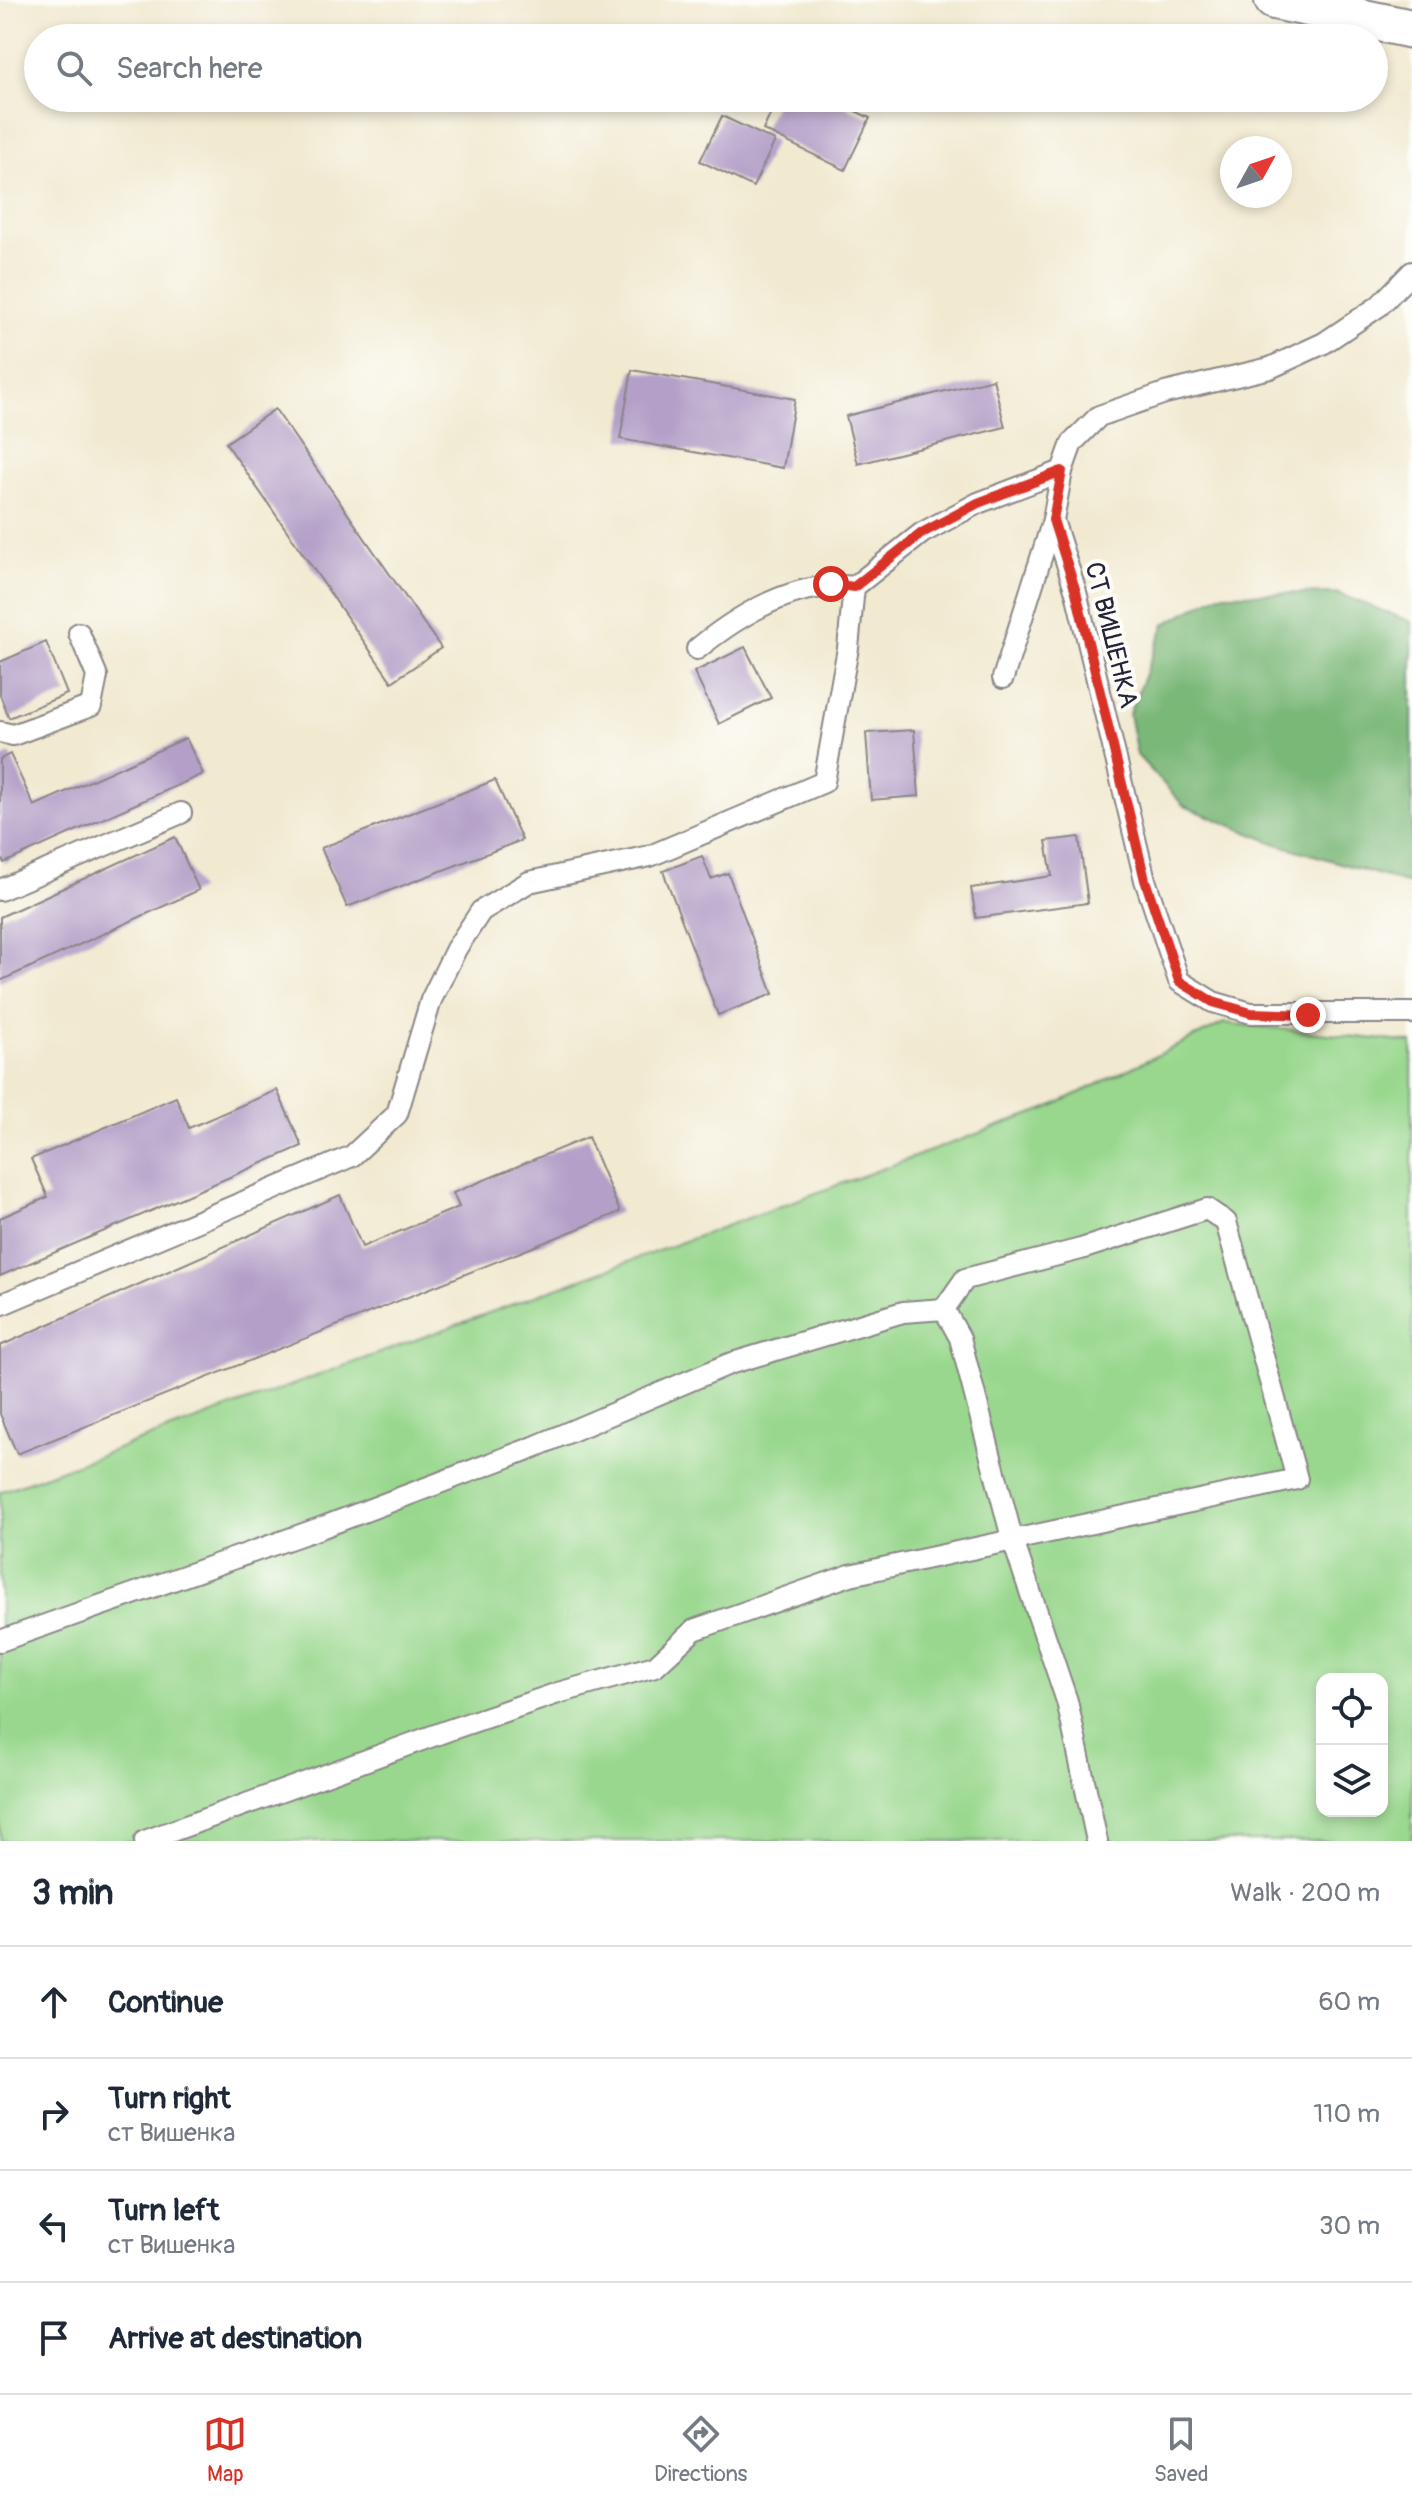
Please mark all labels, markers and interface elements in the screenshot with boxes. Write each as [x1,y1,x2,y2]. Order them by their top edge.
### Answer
search box [24,24,1388,112]
icon: search [52,46,96,90]
text: Search here [116,50,263,87]
north arrow [1220,136,1292,208]
street label: СТ ВИШЕНКА [1077,559,1145,712]
route start [813,566,849,602]
route end [1290,997,1326,1033]
map controls [1316,1673,1388,1817]
button: locate [1316,1673,1388,1745]
button: layers [1316,1745,1388,1817]
text: 3 min [32,1872,114,1915]
text: Walk · 200 m [1230,1877,1380,1909]
icon: ahead [32,1980,76,2024]
text: Continue [108,1984,223,2021]
text: 60 m [1318,1986,1380,2018]
text: Turn right [108,2080,231,2117]
icon: right [32,2092,76,2136]
text: 110 m [1313,2098,1380,2130]
text: ст Вишенка [108,2117,235,2149]
text: Turn left [108,2192,219,2229]
icon: left [32,2204,76,2248]
text: 30 m [1319,2210,1380,2242]
text: ст Вишенка [108,2229,235,2261]
icon: arrive [32,2316,76,2360]
text: Arrive at destination [108,2320,362,2357]
tab: Map [203,2412,247,2488]
tab: Directions [654,2412,747,2488]
tab: Saved [1154,2412,1209,2488]

